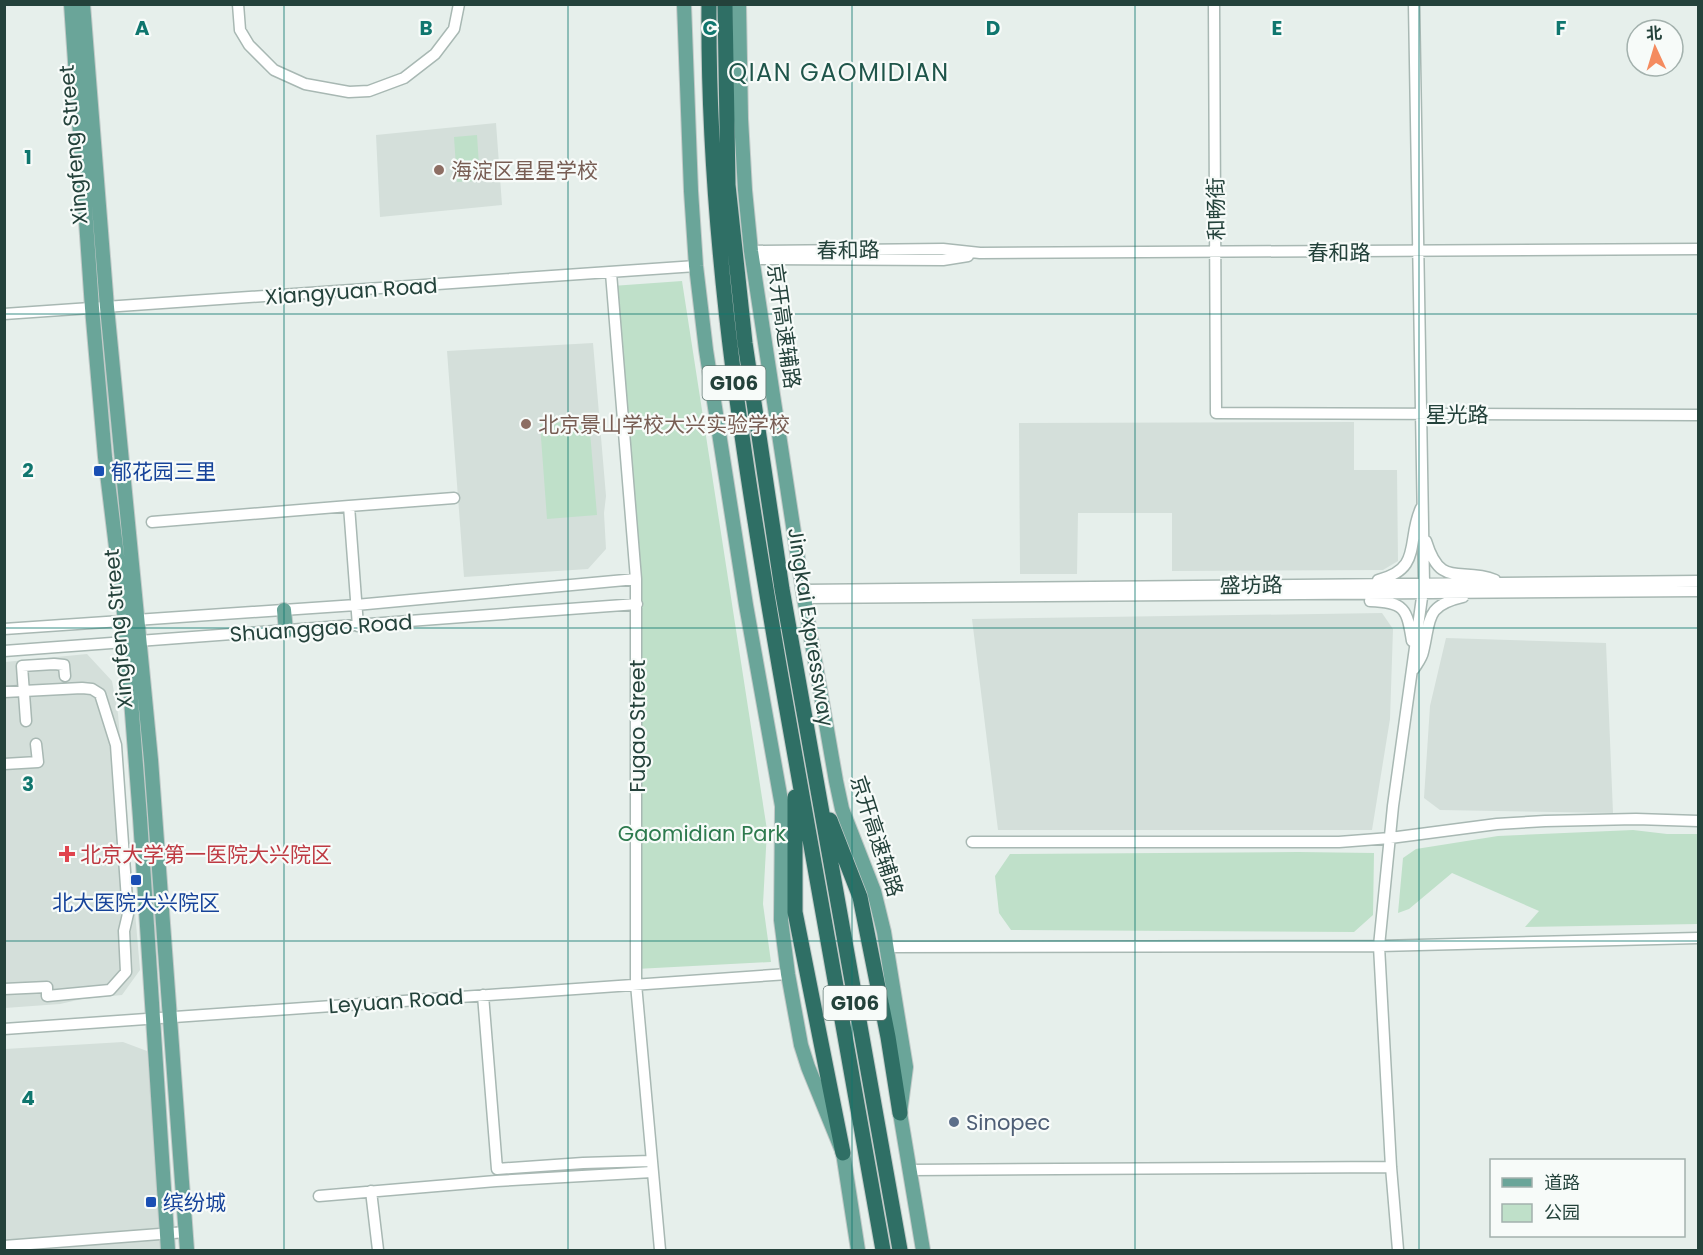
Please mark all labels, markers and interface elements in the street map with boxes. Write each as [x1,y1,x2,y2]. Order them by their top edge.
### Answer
text: A [135,14,150,42]
text: B [419,14,433,42]
text: C [702,14,718,42]
text: D [986,14,1000,42]
text: E [1272,14,1282,42]
text: F [1556,14,1567,42]
north arrow [1625,18,1685,78]
text: 北 [1645,22,1663,46]
district label: QIAN GAOMIDIAN [728,56,950,89]
street label: Xingfeng Street [52,64,94,226]
text: 1 [24,143,32,171]
place label: 海淀区星星学校 [451,156,598,185]
marker: 海淀区星星学校 [432,163,446,177]
street label: 和畅街 [1201,177,1231,241]
street label: 春和路 [816,235,880,265]
street label: 春和路 [1308,238,1371,267]
street label: 京开高速辅路 [761,262,807,390]
street label: Xiangyuan Road [264,270,438,312]
road number: G106 [702,366,766,400]
street label: 星光路 [1426,400,1489,429]
place label: 北京景山学校大兴实验学校 [538,410,790,439]
marker: 北京景山学校大兴实验学校 [519,417,533,431]
text: 2 [22,456,34,484]
place label: 郁花园三里 [111,457,216,486]
marker: 郁花园三里 [92,464,106,478]
street label: Jingkai Expressway [781,526,841,729]
street label: Xingfeng Street [97,548,139,710]
street label: 盛坊路 [1219,570,1283,600]
street label: Shuanggao Road [229,607,413,649]
street label: Fugao Street [623,660,652,792]
text: 3 [22,770,34,798]
street label: 京开高速辅路 [844,772,910,900]
park label: Gaomidian Park [618,819,786,848]
place label: 北京大学第一医院大兴院区 [80,840,332,869]
marker: 北京大学第一医院大兴院区 [58,845,76,863]
marker: 北大医院大兴院区 [129,873,143,887]
place label: 北大医院大兴院区 [52,888,220,917]
street label: Leyuan Road [328,982,464,1020]
road number: G106 [824,986,886,1020]
text: 4 [21,1084,35,1112]
place label: Sinopec [966,1108,1050,1137]
marker: Sinopec [947,1115,961,1129]
legend [1490,1159,1685,1237]
text: 道路 [1544,1170,1580,1195]
place label: 缤纷城 [163,1188,226,1217]
marker: 缤纷城 [144,1195,158,1209]
text: 公园 [1544,1200,1580,1225]

